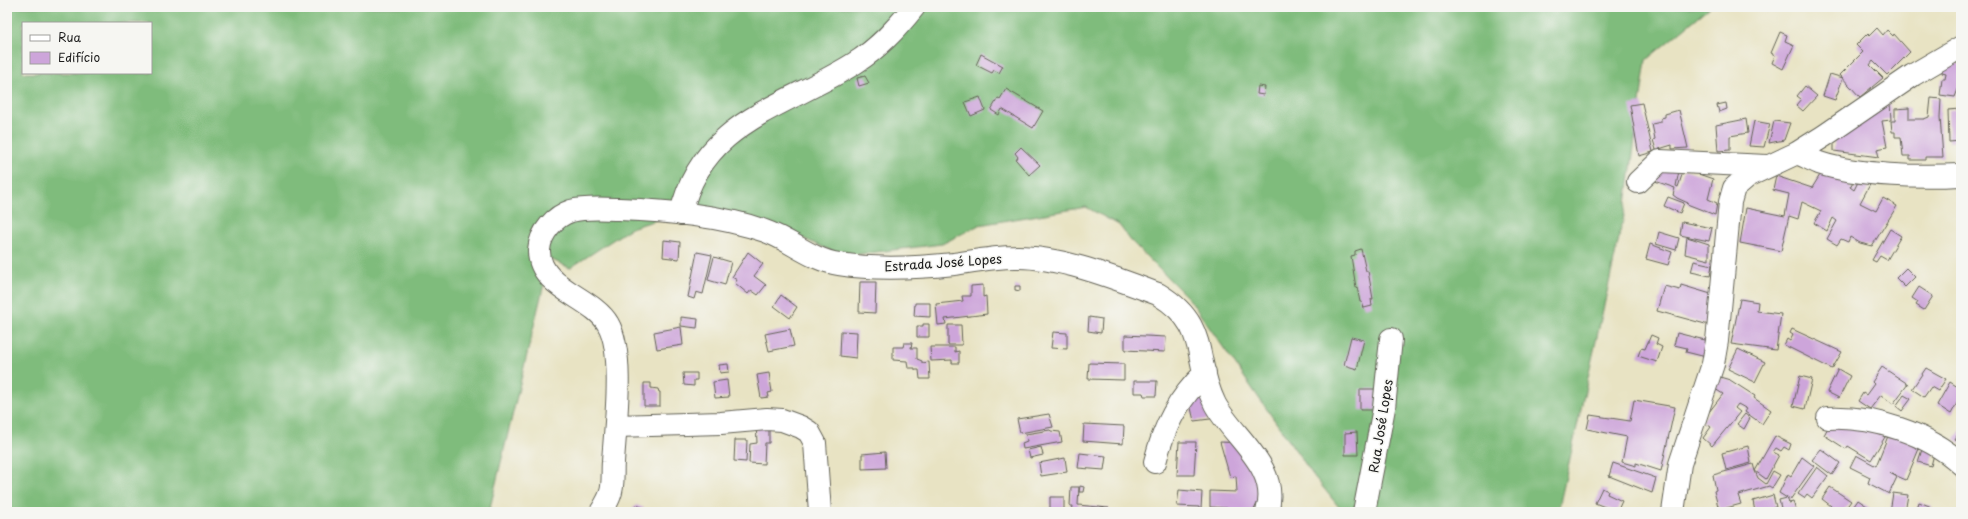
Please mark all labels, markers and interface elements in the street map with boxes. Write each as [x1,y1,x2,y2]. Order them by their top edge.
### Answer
legend [22,22,152,74]
text: Rua [58,28,82,46]
text: Edifício [58,48,100,66]
street label: Estrada José Lopes [883,248,1003,276]
street label: Rua José Lopes [1363,378,1397,474]

